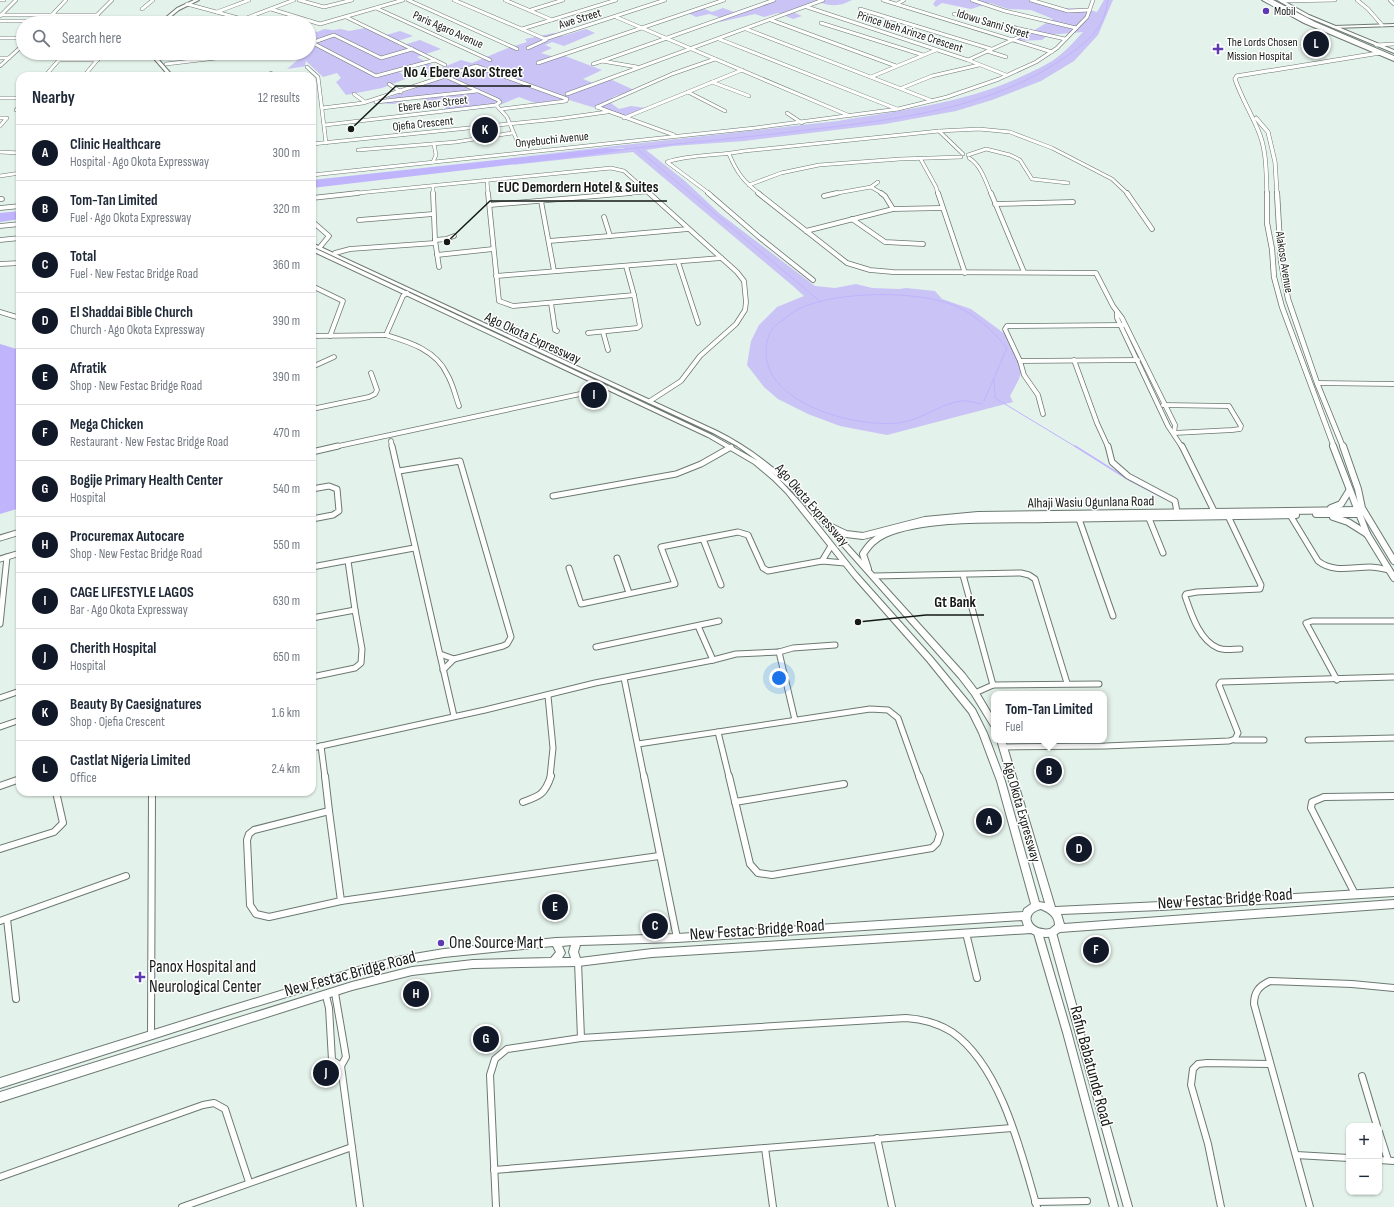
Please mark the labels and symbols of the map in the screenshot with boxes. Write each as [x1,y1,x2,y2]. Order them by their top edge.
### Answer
place label: Mobil [1274,4,1296,19]
street label: Awe Street [556,5,603,33]
street label: Idowu Sanni Street [955,6,1032,42]
marker: Mobil [1261,6,1271,16]
street label: Paris Agaro Avenue [410,8,486,52]
street label: Prince Ibeh Arinze Crescent [855,8,965,56]
pin: L [1303,29,1329,59]
place label: The Lords Chosen Mission Hospital [1227,35,1298,64]
marker: The Lords Chosen Mission Hospital [1212,43,1224,55]
callout: No 4 Ebere Asor Street [396,59,531,86]
text: No 4 Ebere Asor Street [403,63,523,82]
street label: Ebere Asor Street [397,92,469,116]
street label: Ojefia Crescent [392,113,455,135]
pin: K [472,115,498,145]
street label: Onyebuchi Avenue [515,129,590,151]
callout: EUC Demordern Hotel & Suites [490,174,667,201]
text: EUC Demordern Hotel & Suites [498,178,659,197]
street label: Alakoso Avenue [1272,229,1296,294]
street label: Ago Okota Expressway [481,308,584,368]
pin: I [581,380,607,410]
street label: Ago Okota Expressway [771,459,853,550]
street label: Alhaji Wasiu Ogunlana Road [1027,492,1155,512]
callout: Gt Bank [926,588,984,615]
text: Gt Bank [934,593,976,612]
your location [769,668,789,688]
pin: B [1036,756,1062,786]
street label: Ago Okota Expressway [999,759,1045,865]
pin: A [976,806,1002,836]
pin: D [1066,834,1092,864]
street label: New Festac Bridge Road [1157,884,1293,914]
pin: E [542,892,568,922]
pin: C [642,911,668,941]
street label: New Festac Bridge Road [689,915,825,945]
place label: One Source Mart [449,933,543,953]
pin: F [1083,935,1109,965]
marker: One Source Mart [436,938,446,948]
street label: New Festac Bridge Road [282,947,418,1001]
place label: Panox Hospital and Neurological Center [149,957,262,997]
marker: Panox Hospital and Neurological Center [134,971,146,983]
pin: H [403,979,429,1009]
street label: Rafiu Babatunde Road [1065,1004,1117,1128]
pin: G [473,1024,499,1054]
pin: J [313,1058,339,1088]

